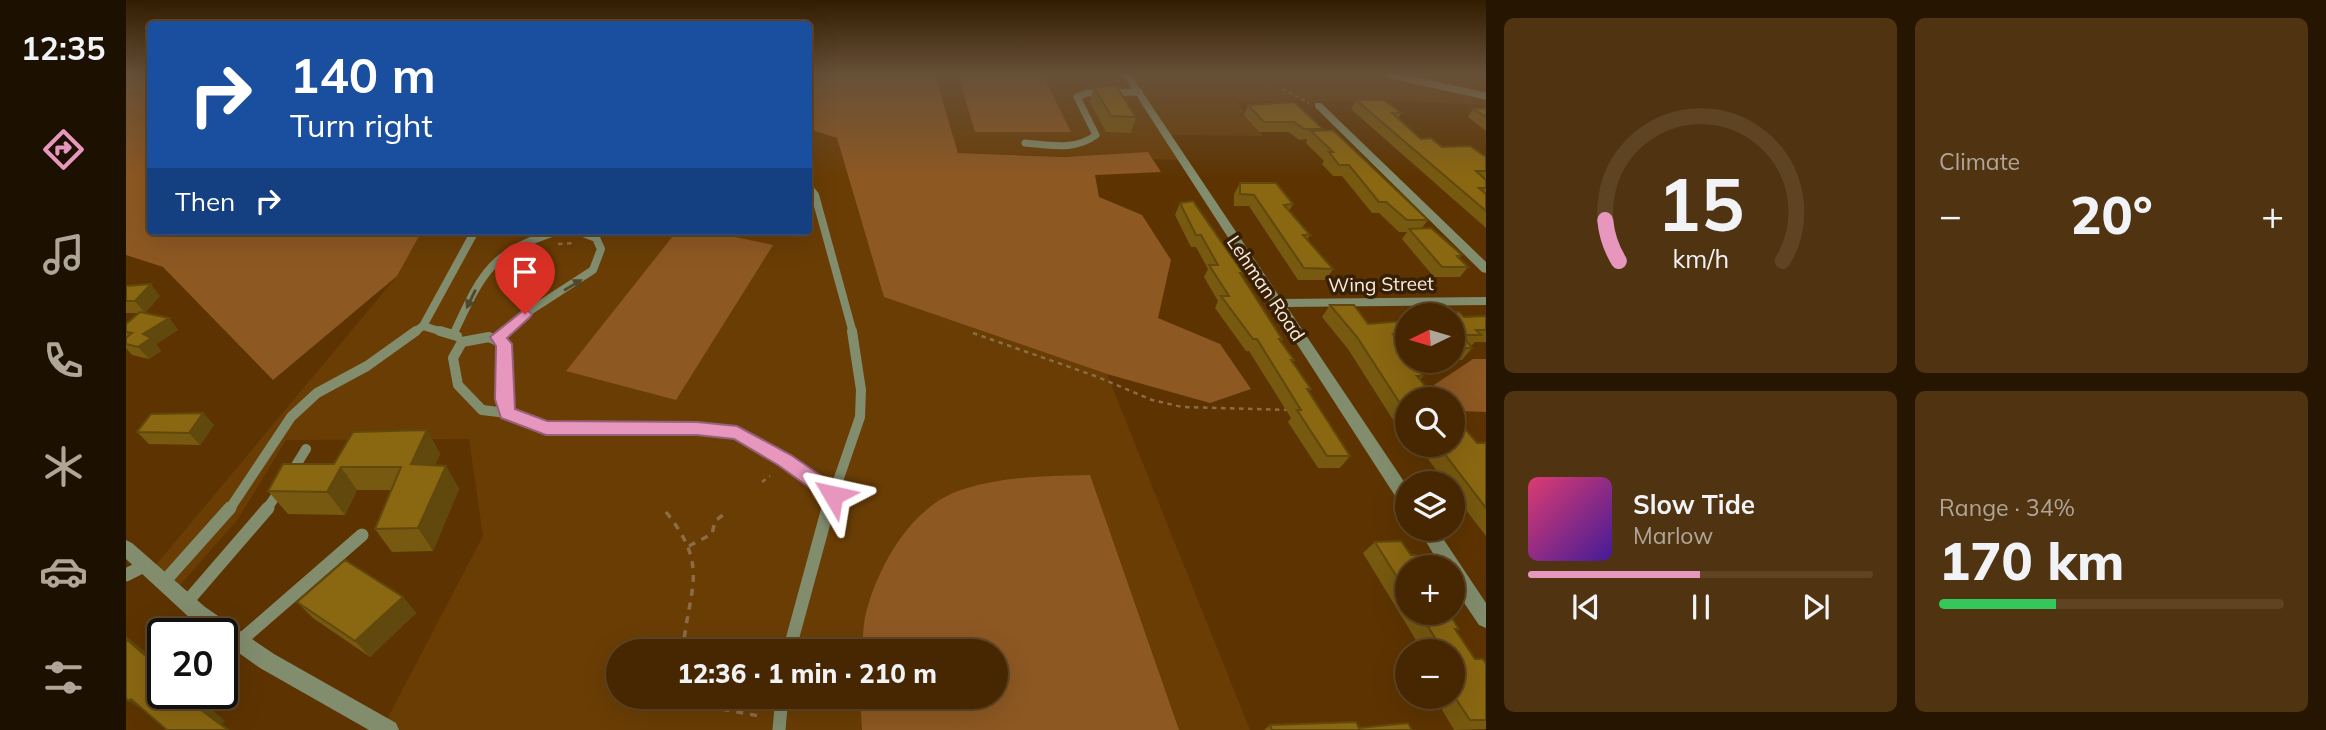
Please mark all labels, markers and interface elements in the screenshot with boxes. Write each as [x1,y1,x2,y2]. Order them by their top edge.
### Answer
text: 12:35 [21,28,105,68]
text: 140 m [290,44,436,105]
icon: right [175,49,266,140]
text: Turn right [290,105,433,145]
icon: directions [39,125,88,174]
text: Climate [1939,147,2020,176]
text: 15 [1657,159,1744,250]
icon: right [249,182,287,220]
text: 20° [2070,182,2153,247]
text: Then [175,185,235,218]
text: − [1939,191,1962,239]
text: + [2261,191,2284,239]
icon: music [39,230,88,279]
street label: Lehman Road [1222,231,1310,345]
pin [495,242,555,314]
text: km/h [1672,243,1729,274]
icon: arrive [506,253,544,291]
street label: Wing Street [1328,271,1434,297]
one-way arrow [564,278,583,291]
one-way arrow [465,289,476,309]
north arrow [1395,303,1465,373]
map controls [1395,303,1465,709]
icon: phone [39,336,88,385]
button: search [1395,387,1465,457]
icon: climate [39,442,88,491]
position arrow [796,458,870,532]
button: layers [1395,471,1465,541]
text: Slow Tide [1633,488,1755,521]
text: Range · 34% [1939,493,2075,522]
text: Marlow [1633,521,1713,550]
text: 170 km [1939,528,2124,593]
icon: car [39,547,88,596]
button: + [1395,555,1465,625]
icon: previous [1567,588,1605,626]
icon: pause [1682,588,1720,626]
icon: next [1797,588,1835,626]
speed limit sign: 20 [147,618,238,709]
button: − [1395,639,1465,709]
icon: filters [39,653,88,702]
text: 12:36 · 1 min · 210 m [677,657,937,690]

